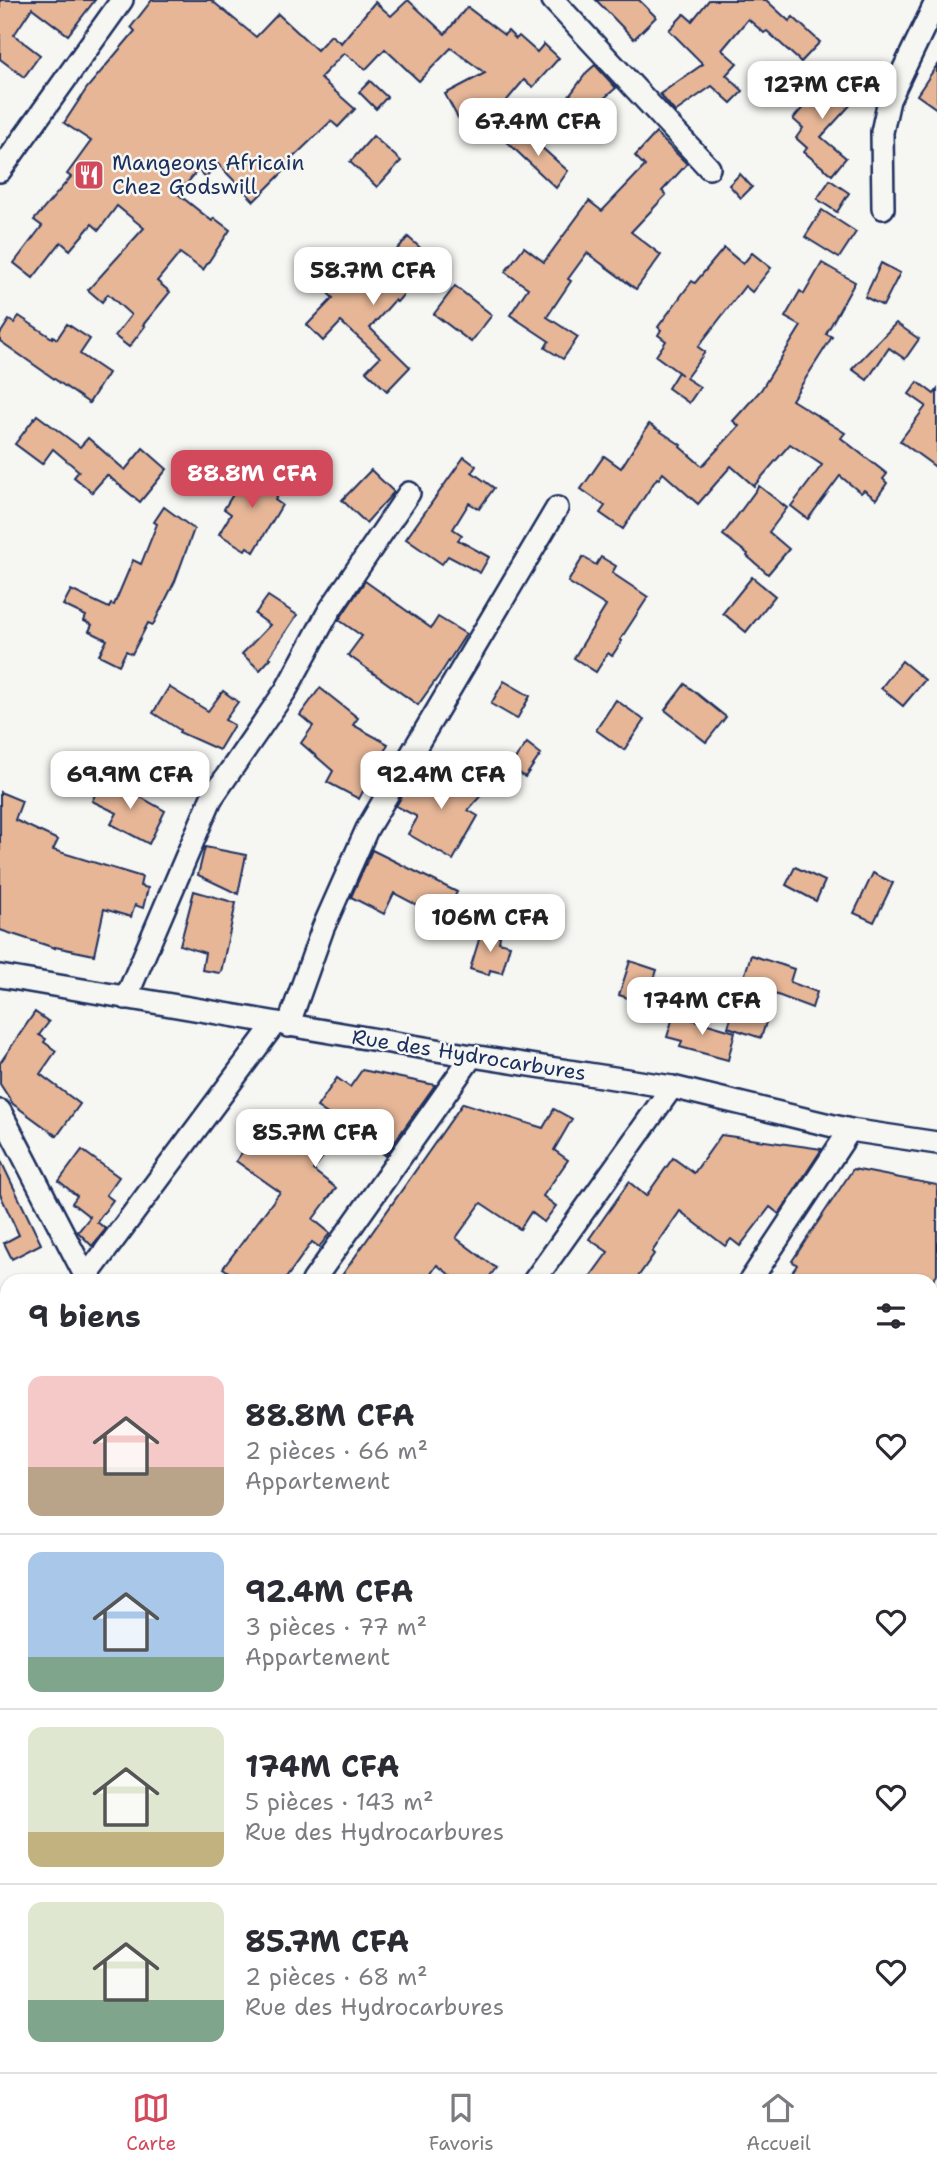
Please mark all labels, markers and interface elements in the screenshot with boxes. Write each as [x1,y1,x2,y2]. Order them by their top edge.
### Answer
pin: 127M CFA [750,61,894,121]
text: 127M CFA [764,69,880,99]
pin: 67.4M CFA [458,99,618,158]
text: 67.4M CFA [475,106,601,136]
place label: Mangeons Africain Chez Godswill [112,149,304,201]
restaurant icon: Mangeons Africain Chez Godswill [72,158,106,192]
pin: 58.7M CFA [293,247,453,307]
text: 58.7M CFA [310,255,436,285]
pin: 88.8M CFA [172,450,332,510]
text: 88.8M CFA [187,458,317,488]
pin: 69.9M CFA [50,752,210,811]
pin: 92.4M CFA [361,752,521,811]
text: 69.9M CFA [67,759,194,789]
text: 92.4M CFA [376,759,506,789]
pin: 106M CFA [418,894,562,954]
text: 106M CFA [431,902,549,932]
pin: 174M CFA [630,978,774,1037]
text: 174M CFA [643,985,761,1015]
street label: Rue des Hydrocarbures [350,1023,588,1087]
pin: 85.7M CFA [235,1110,395,1169]
text: 85.7M CFA [252,1117,378,1147]
text: 9 biens [28,1296,141,1337]
icon: filters [872,1297,910,1335]
text: 88.8M CFA [245,1395,415,1436]
icon: home [84,1404,168,1488]
icon: heart [872,1427,910,1465]
text: 2 pièces · 66 m² [245,1436,428,1466]
text: Appartement [245,1466,390,1496]
text: 92.4M CFA [245,1571,413,1612]
icon: home [84,1580,168,1664]
icon: heart [872,1603,910,1641]
text: 3 pièces · 77 m² [245,1612,427,1642]
text: Appartement [245,1642,390,1672]
text: 174M CFA [245,1746,399,1787]
icon: home [84,1755,168,1839]
icon: heart [872,1778,910,1816]
text: 5 pièces · 143 m² [245,1787,434,1817]
text: Rue des Hydrocarbures [245,1817,504,1847]
text: 85.7M CFA [245,1921,409,1962]
icon: home [84,1930,168,2014]
icon: heart [872,1953,910,1991]
text: 2 pièces · 68 m² [245,1962,428,1992]
text: Rue des Hydrocarbures [245,1992,504,2022]
tab: Carte [126,2089,176,2156]
tab: Favoris [429,2089,494,2156]
tab: Accueil [746,2089,811,2156]

